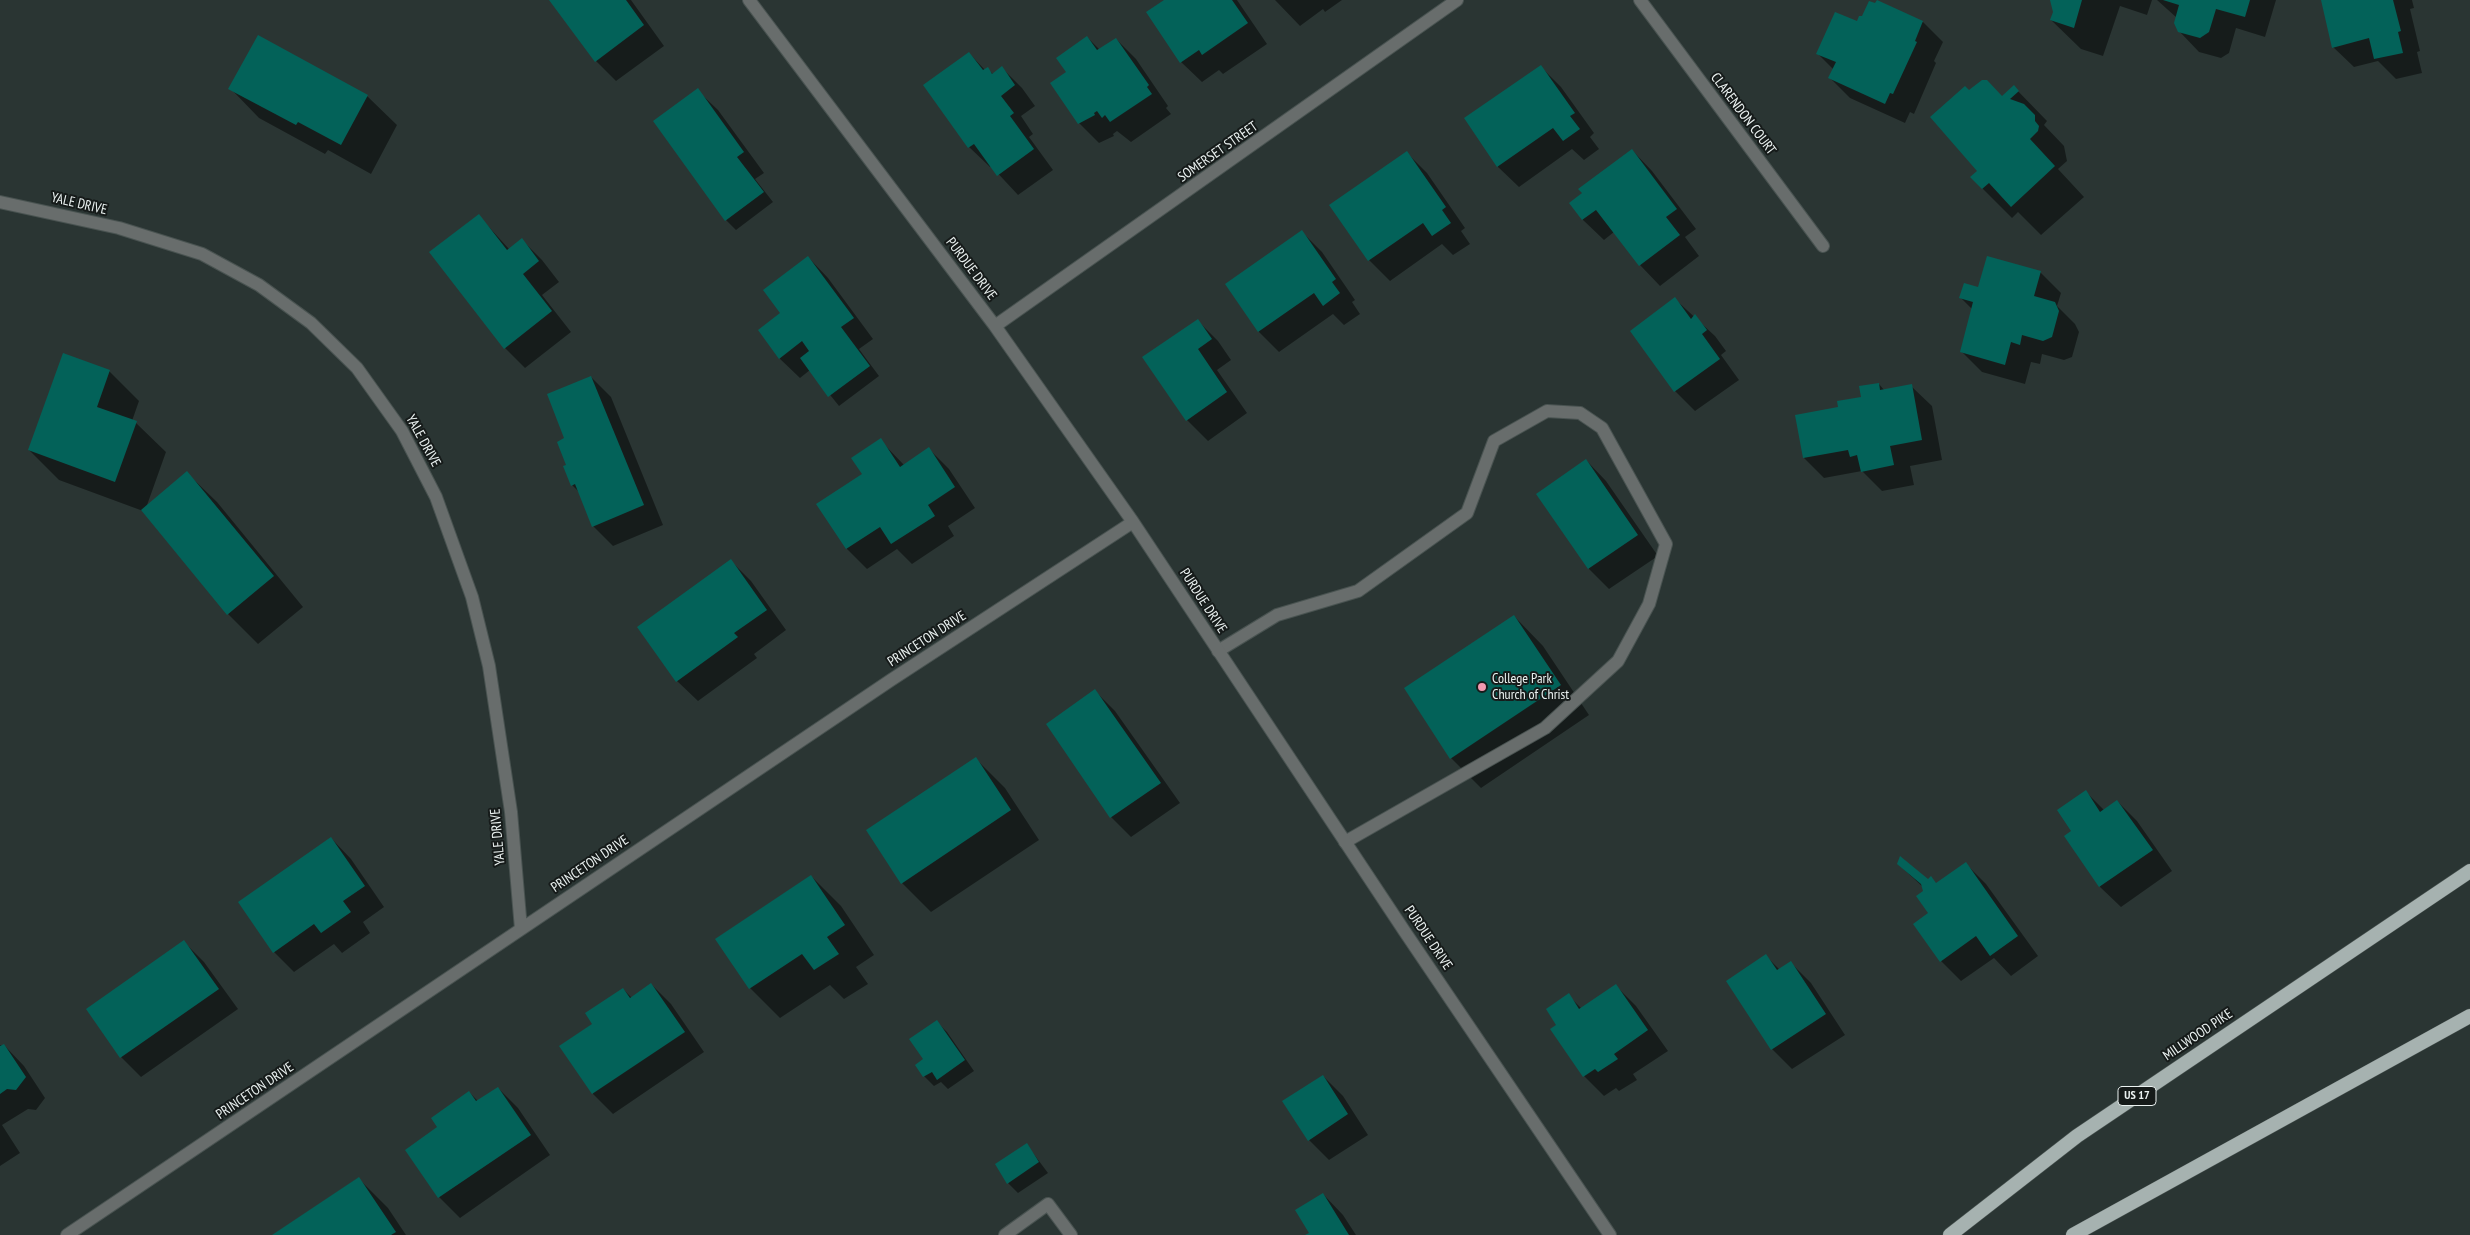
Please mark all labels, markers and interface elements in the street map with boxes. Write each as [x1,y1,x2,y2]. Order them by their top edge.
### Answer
street label: CLARENDON COURT [1707,70,1779,158]
street label: SOMERSET STREET [1175,118,1261,186]
street label: YALE DRIVE [49,189,109,219]
street label: PURDUE DRIVE [942,234,1000,304]
street label: YALE DRIVE [402,412,444,470]
street label: PURDUE DRIVE [1176,565,1230,637]
street label: PRINCETON DRIVE [885,607,969,671]
place label: College Park Church of Christ [1492,671,1569,704]
marker: College Park Church of Christ [1476,681,1488,693]
street label: YALE DRIVE [487,808,509,866]
street label: PRINCETON DRIVE [548,832,632,896]
street label: PURDUE DRIVE [1400,903,1456,973]
street label: MILLWOOD PIKE [2160,1006,2236,1064]
street label: PRINCETON DRIVE [213,1059,297,1123]
road number: US 17 [2118,1086,2156,1106]

